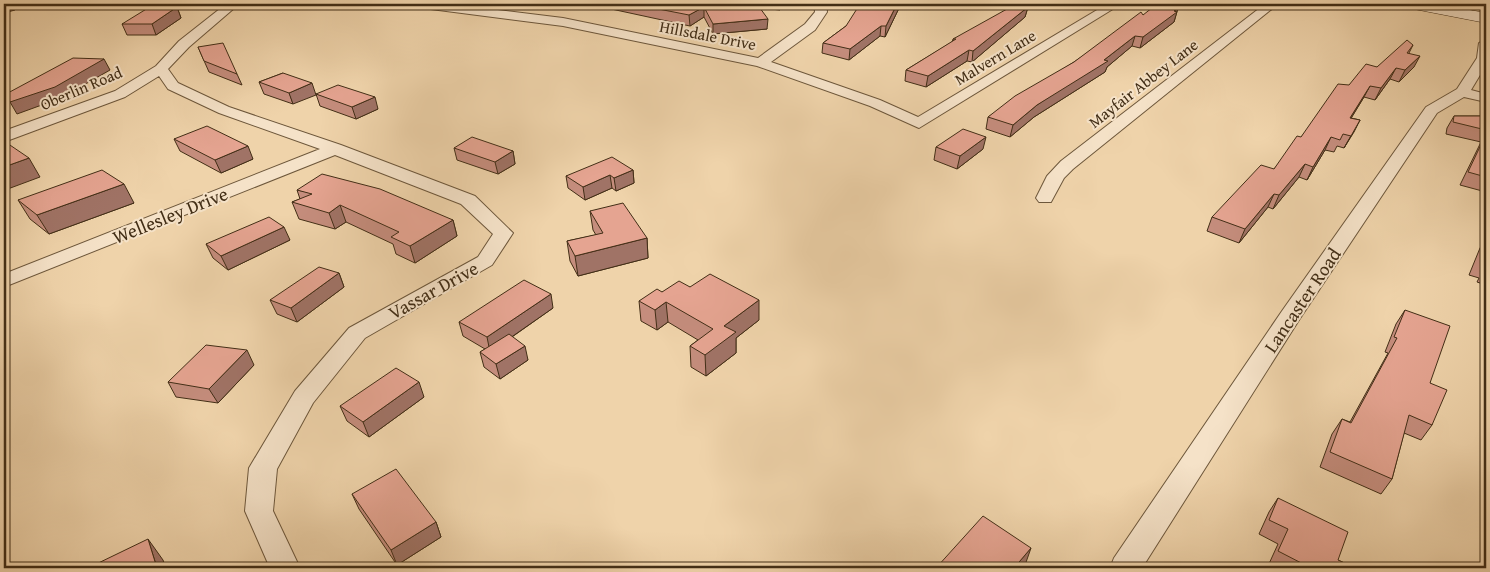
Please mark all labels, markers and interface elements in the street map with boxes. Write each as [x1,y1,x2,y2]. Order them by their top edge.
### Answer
street label: Hillsdale Drive [658,14,758,56]
street label: Malvern Lane [950,23,1040,91]
street label: Mayfair Abbey Lane [1083,33,1203,133]
street label: Oberlin Road [36,60,126,116]
street label: Wellesley Drive [108,179,232,251]
street label: Lancaster Road [1256,241,1348,358]
street label: Vassar Drive [383,254,483,326]

